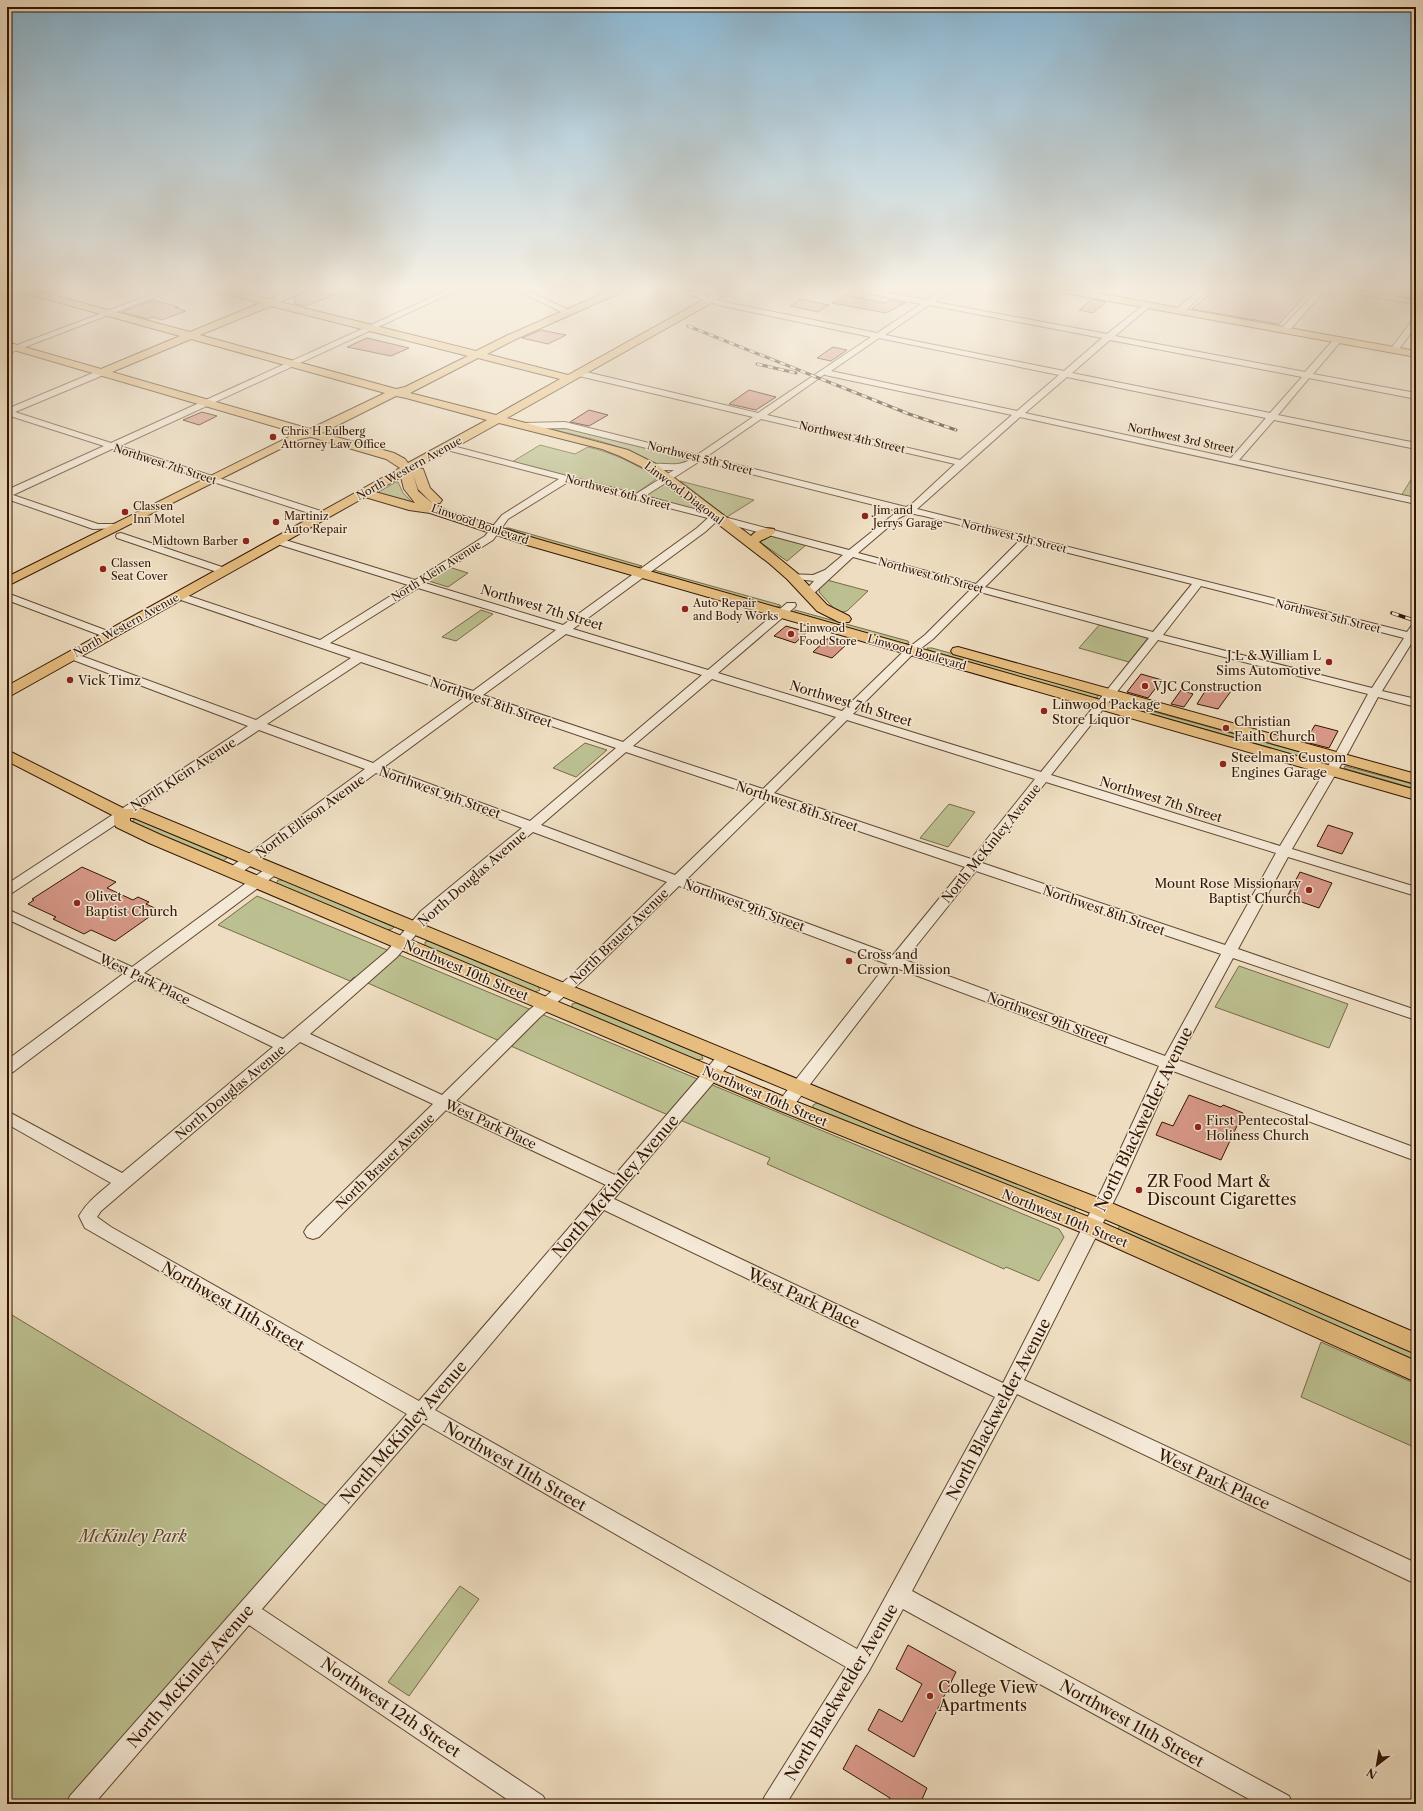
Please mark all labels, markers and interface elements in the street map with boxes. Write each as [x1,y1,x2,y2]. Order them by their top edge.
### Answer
street label: Northwest 4th Street [798,418,906,456]
street label: Northwest 3rd Street [1126,420,1236,456]
place label: Chris H Eulberg Attorney Law Office [280,424,386,451]
marker: Chris H Eulberg Attorney Law Office [268,432,278,442]
street label: North Western Avenue [354,433,464,503]
street label: Northwest 5th Street [646,438,754,478]
street label: Northwest 7th Street [112,441,218,487]
street label: Linwood Diagonal [642,459,727,528]
street label: Northwest 6th Street [564,471,672,513]
place label: Classen Inn Motel [133,499,185,526]
street label: Linwood Boulevard [429,501,531,547]
place label: Jim and Jerrys Garage [871,503,943,530]
marker: Classen Inn Motel [120,507,130,517]
place label: Martiniz Auto Repair [283,509,347,536]
marker: Jim and Jerrys Garage [860,511,870,521]
street label: Northwest 5th Street [960,516,1068,556]
marker: Martiniz Auto Repair [271,517,281,527]
place label: Midtown Barber [152,534,238,548]
marker: Midtown Barber [241,536,251,546]
street label: North Klein Avenue [388,538,484,604]
street label: Northwest 6th Street [877,554,985,596]
place label: Classen Seat Cover [111,556,168,583]
marker: Classen Seat Cover [98,564,108,574]
street label: Northwest 7th Street [479,581,605,633]
street label: North Western Avenue [71,590,181,660]
place label: Auto Repair and Body Works [692,596,778,623]
street label: Northwest 5th Street [1274,596,1382,636]
marker: Auto Repair and Body Works [680,604,690,614]
place label: Linwood Food Store [799,621,857,648]
marker: Linwood Food Store [786,629,796,639]
street label: Linwood Boulevard [866,631,968,673]
place label: J L & William L Sims Automotive [1216,647,1321,678]
marker: J L & William L Sims Automotive [1324,657,1334,667]
place label: Vick Timz [77,672,141,688]
street label: Northwest 8th Street [428,674,555,731]
marker: Vick Timz [65,675,75,685]
street label: Northwest 7th Street [788,677,914,729]
place label: VJC Construction [1152,678,1262,694]
marker: VJC Construction [1140,681,1150,691]
place label: Linwood Package Store Liquor [1052,696,1160,727]
marker: Linwood Package Store Liquor [1039,706,1049,716]
place label: Christian Faith Church [1234,713,1315,744]
marker: Christian Faith Church [1221,723,1231,733]
street label: North Klein Avenue [127,734,239,814]
place label: Steelmans Custom Engines Garage [1231,749,1346,780]
marker: Steelmans Custom Engines Garage [1218,759,1228,769]
street label: Northwest 9th Street [377,763,503,822]
street label: North Ellison Avenue [252,771,368,861]
street label: Northwest 7th Street [1098,773,1224,825]
street label: Northwest 8th Street [734,778,861,835]
street label: North McKinley Avenue [938,780,1044,906]
street label: North Douglas Avenue [414,826,530,930]
place label: Mount Rose Missionary Baptist Church [1154,875,1302,906]
street label: Northwest 9th Street [681,876,807,935]
street label: Northwest 8th Street [1041,882,1168,939]
street label: North Brauer Avenue [566,885,672,987]
marker: Mount Rose Missionary Baptist Church [1304,885,1314,895]
place label: Olivet Baptist Church [85,888,178,919]
marker: Olivet Baptist Church [72,898,82,908]
street label: Northwest 10th Street [401,936,531,1004]
place label: Cross and Crown Mission [857,946,951,977]
street label: West Park Place [96,950,193,1008]
marker: Cross and Crown Mission [844,956,854,966]
street label: Northwest 9th Street [985,989,1111,1048]
street label: North Blackwelder Avenue [1090,1023,1196,1215]
street label: North Douglas Avenue [172,1041,288,1143]
street label: Northwest 10th Street [700,1062,830,1130]
street label: West Park Place [442,1095,539,1152]
street label: North Brauer Avenue [332,1110,438,1212]
street label: North McKinley Avenue [547,1110,683,1262]
place label: First Pentecostal Holiness Church [1206,1112,1309,1143]
marker: First Pentecostal Holiness Church [1193,1122,1203,1132]
place label: ZR Food Mart & Discount Cigarettes [1147,1171,1297,1209]
street label: Northwest 10th Street [1000,1185,1131,1251]
marker: ZR Food Mart & Discount Cigarettes [1134,1185,1144,1195]
street label: Northwest 11th Street [158,1257,308,1355]
street label: West Park Place [744,1263,863,1333]
street label: North Blackwelder Avenue [942,1315,1054,1503]
street label: North McKinley Avenue [335,1356,471,1508]
street label: Northwest 11th Street [440,1417,590,1515]
street label: West Park Place [1154,1444,1273,1514]
park label: McKinley Park [77,1526,187,1546]
street label: North McKinley Avenue [122,1600,258,1752]
street label: North Blackwelder Avenue [780,1600,902,1784]
street label: Northwest 12th Street [317,1653,465,1761]
street label: Northwest 11th Street [1056,1675,1208,1771]
place label: College View Apartments [937,1677,1039,1715]
marker: College View Apartments [925,1691,935,1701]
north arrow [1357,1745,1397,1785]
text: N [1364,1765,1380,1782]

